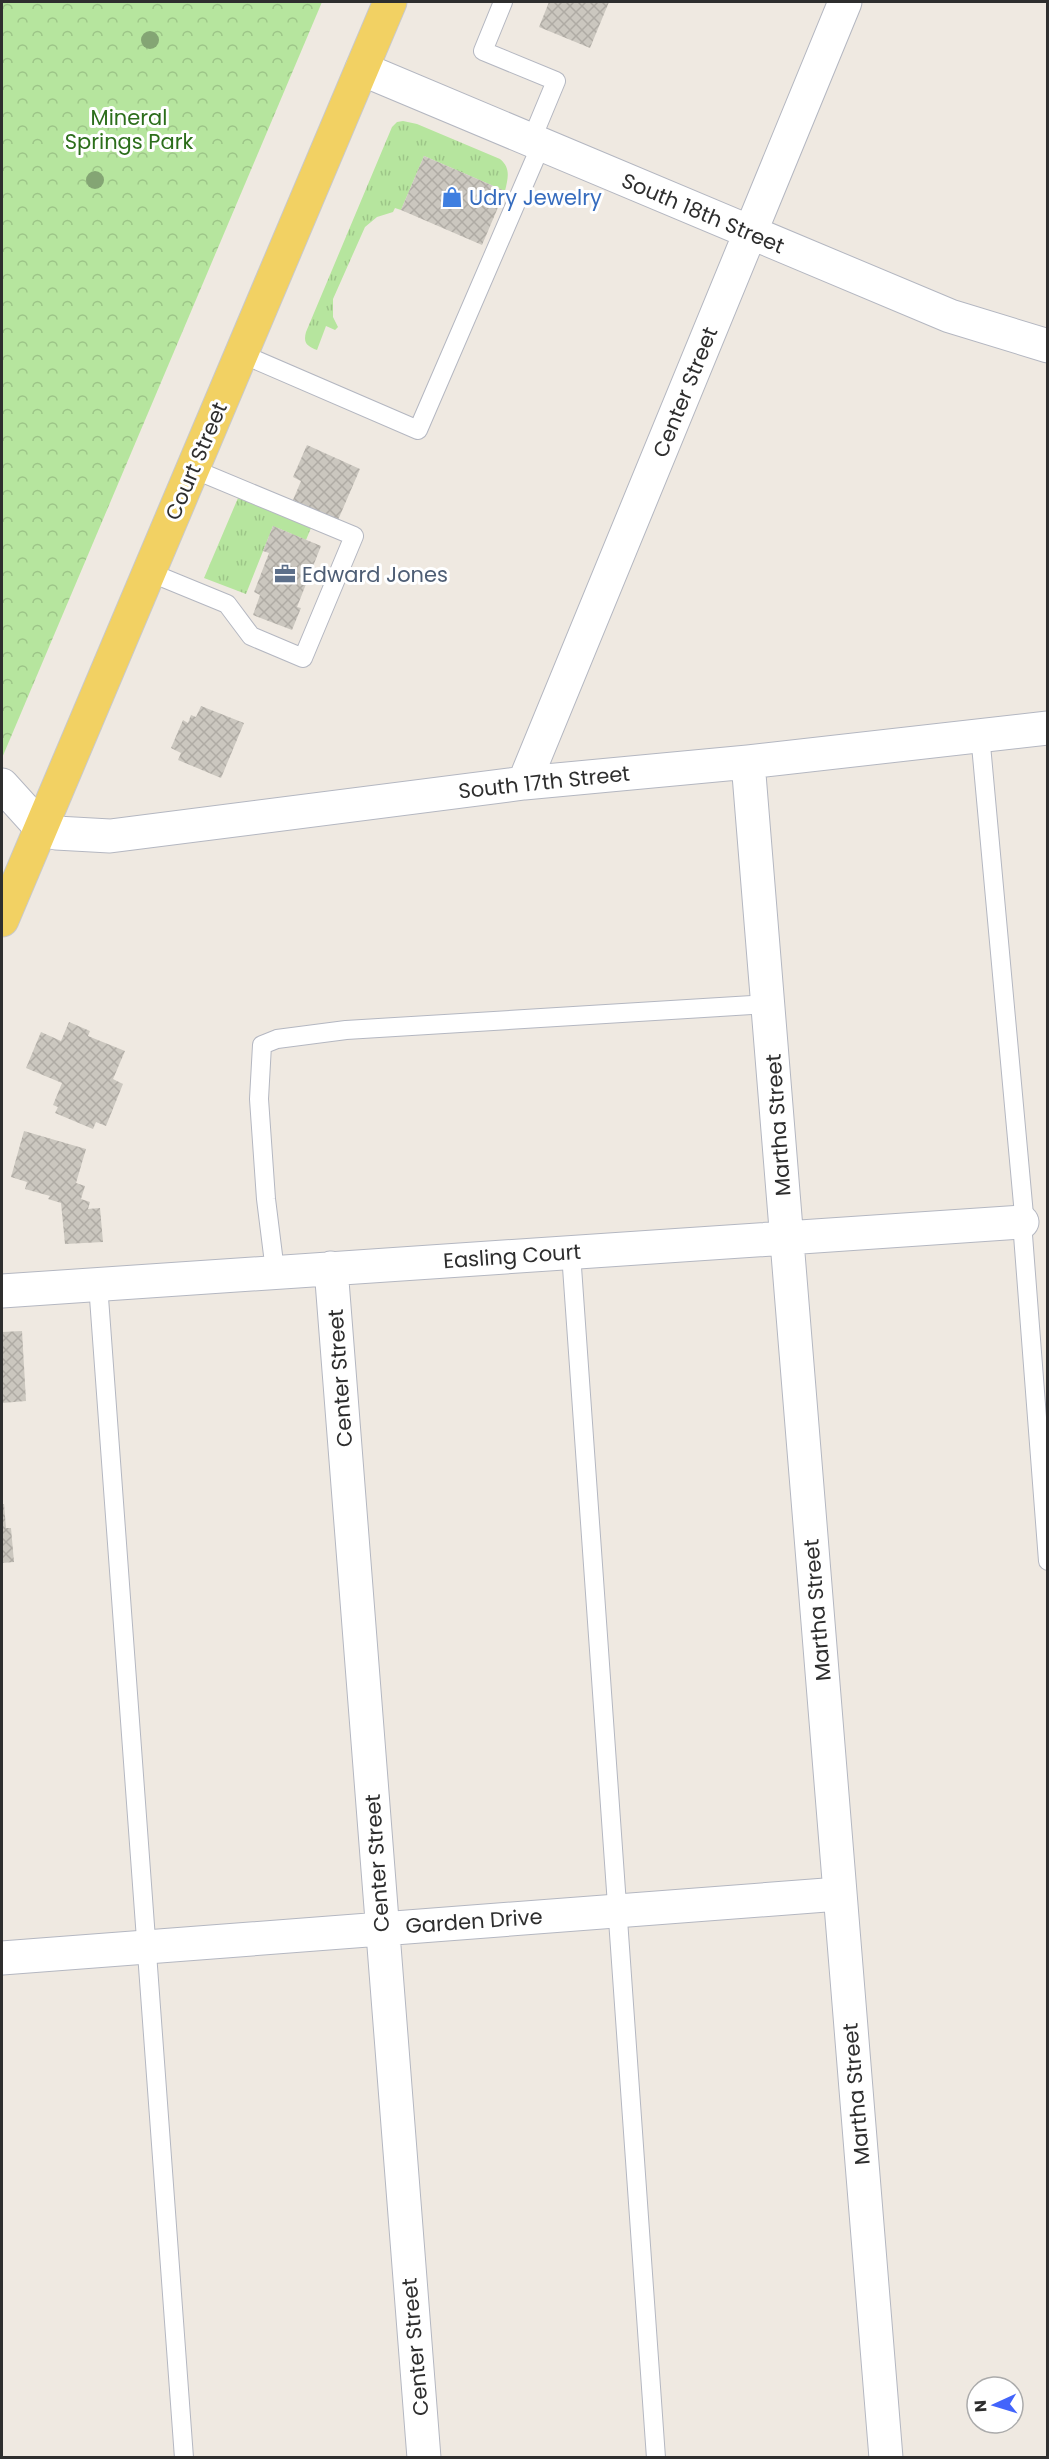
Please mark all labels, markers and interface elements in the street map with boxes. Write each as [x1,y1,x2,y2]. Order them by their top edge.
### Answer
park label: Mineral Springs Park [65,103,194,156]
street label: South 18th Street [617,166,789,260]
place label: Udry Jewelry [469,183,602,212]
shop icon: Udry Jewelry [440,185,464,209]
street label: Center Street [646,322,724,462]
street label: Court Street [158,397,234,525]
place label: Edward Jones [302,560,448,589]
office icon: Edward Jones [273,562,297,586]
street label: South 17th Street [457,759,631,805]
street label: Martha Street [759,1053,797,1197]
street label: Easling Court [442,1237,582,1275]
street label: Center Street [321,1308,359,1448]
street label: Martha Street [796,1538,838,1682]
street label: Center Street [358,1793,396,1933]
street label: Garden Drive [405,1902,543,1940]
street label: Martha Street [835,2022,877,2166]
street label: Center Street [395,2277,435,2417]
north arrow [965,2375,1025,2435]
text: N [969,2399,992,2413]

